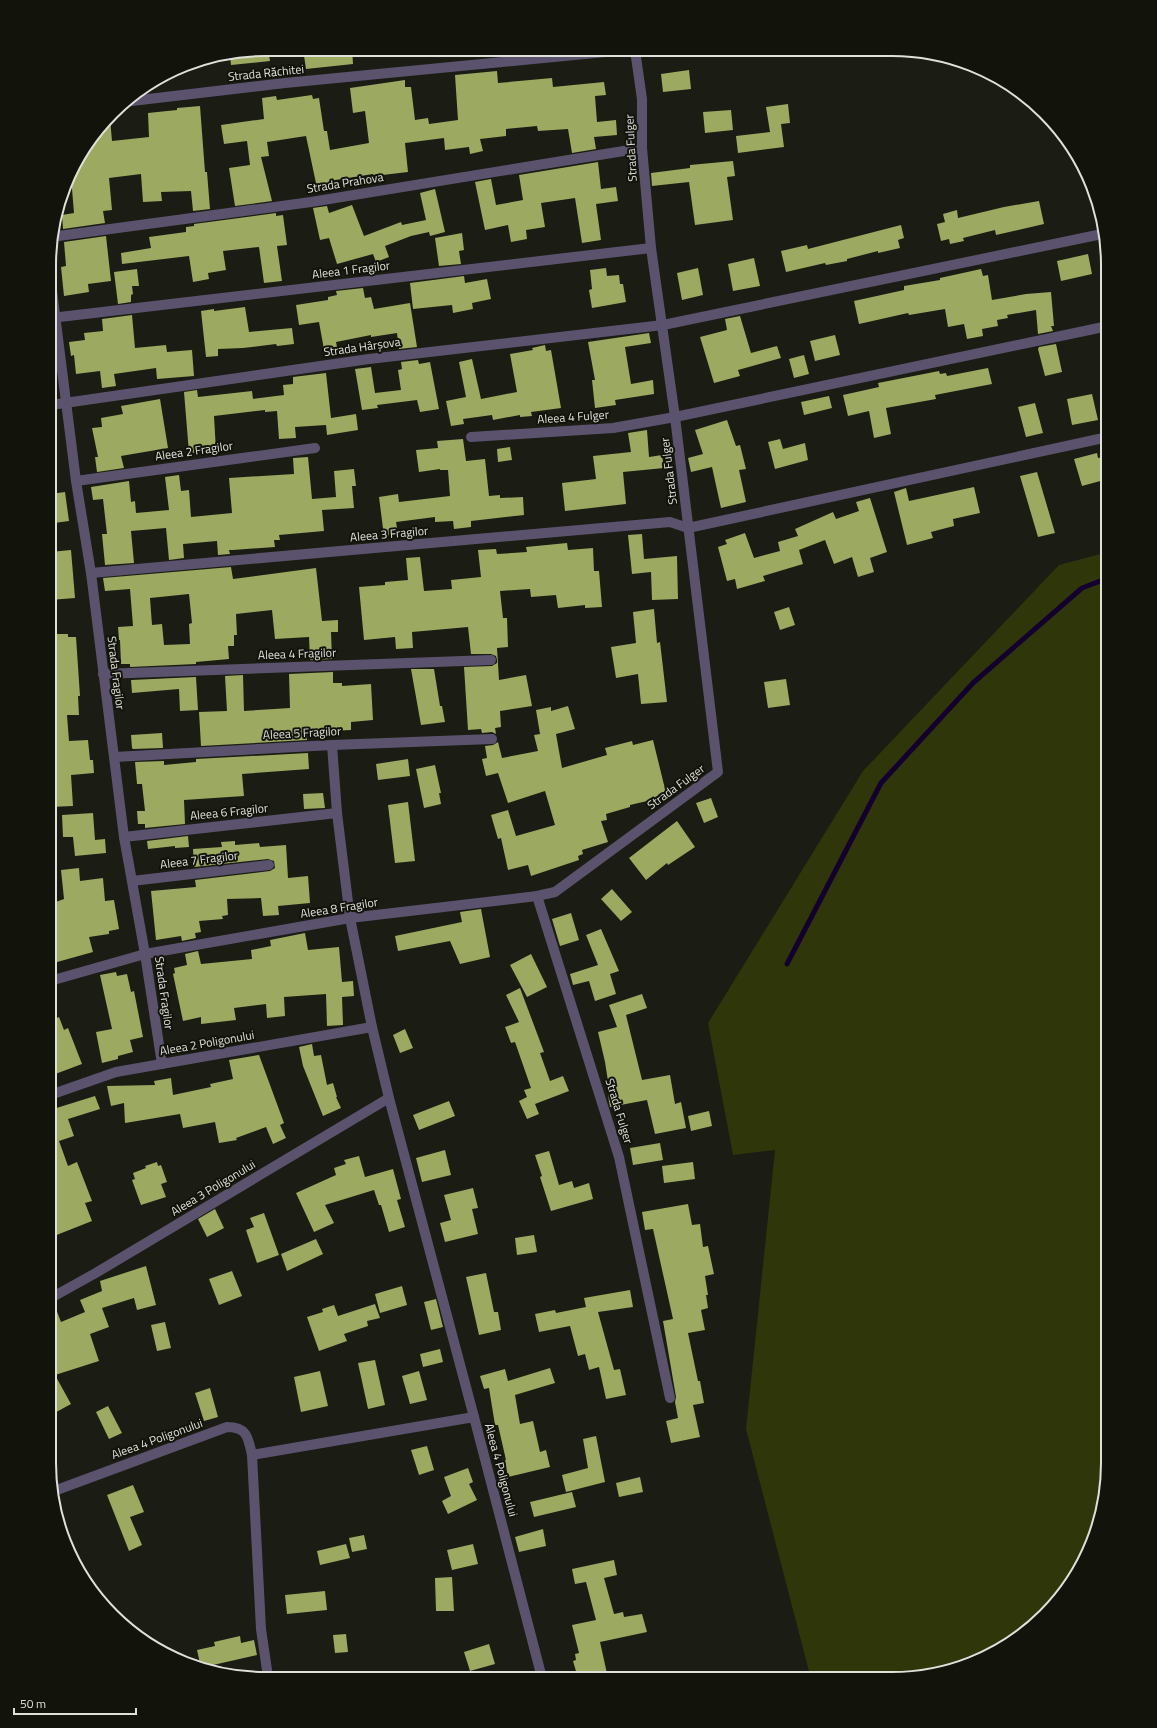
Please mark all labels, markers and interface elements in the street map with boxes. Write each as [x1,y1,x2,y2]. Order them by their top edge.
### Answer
street label: Strada Răchitei [227,59,305,86]
street label: Strada Fulger [619,114,642,182]
street label: Strada Prahova [305,167,385,198]
street label: Aleea 1 Fragilor [311,255,391,284]
street label: Strada Hârșova [322,332,402,361]
street label: Aleea 4 Fulger [537,405,609,428]
street label: Aleea 2 Fragilor [154,436,234,465]
street label: Strada Fulger [655,436,682,506]
street label: Aleea 3 Fragilor [349,521,429,546]
street label: Strada Fragilor [103,635,130,711]
street label: Aleea 4 Fragilor [258,643,336,664]
street label: Aleea 5 Fragilor [262,721,342,744]
street label: Strada Fulger [643,759,709,814]
street label: Aleea 6 Fragilor [189,798,269,825]
street label: Aleea 7 Fragilor [159,845,239,874]
street label: Aleea 8 Fragilor [299,892,379,923]
street label: Strada Fragilor [150,955,179,1031]
street label: Aleea 2 Poligonului [158,1025,256,1060]
street label: Strada Fulger [601,1076,638,1146]
street label: Aleea 3 Poligonului [167,1155,259,1220]
street label: Aleea 4 Poligonului [108,1413,205,1464]
street label: Aleea 4 Poligonului [480,1421,523,1519]
scale bar [14,1690,136,1716]
text: 50 m [20,1694,46,1713]

